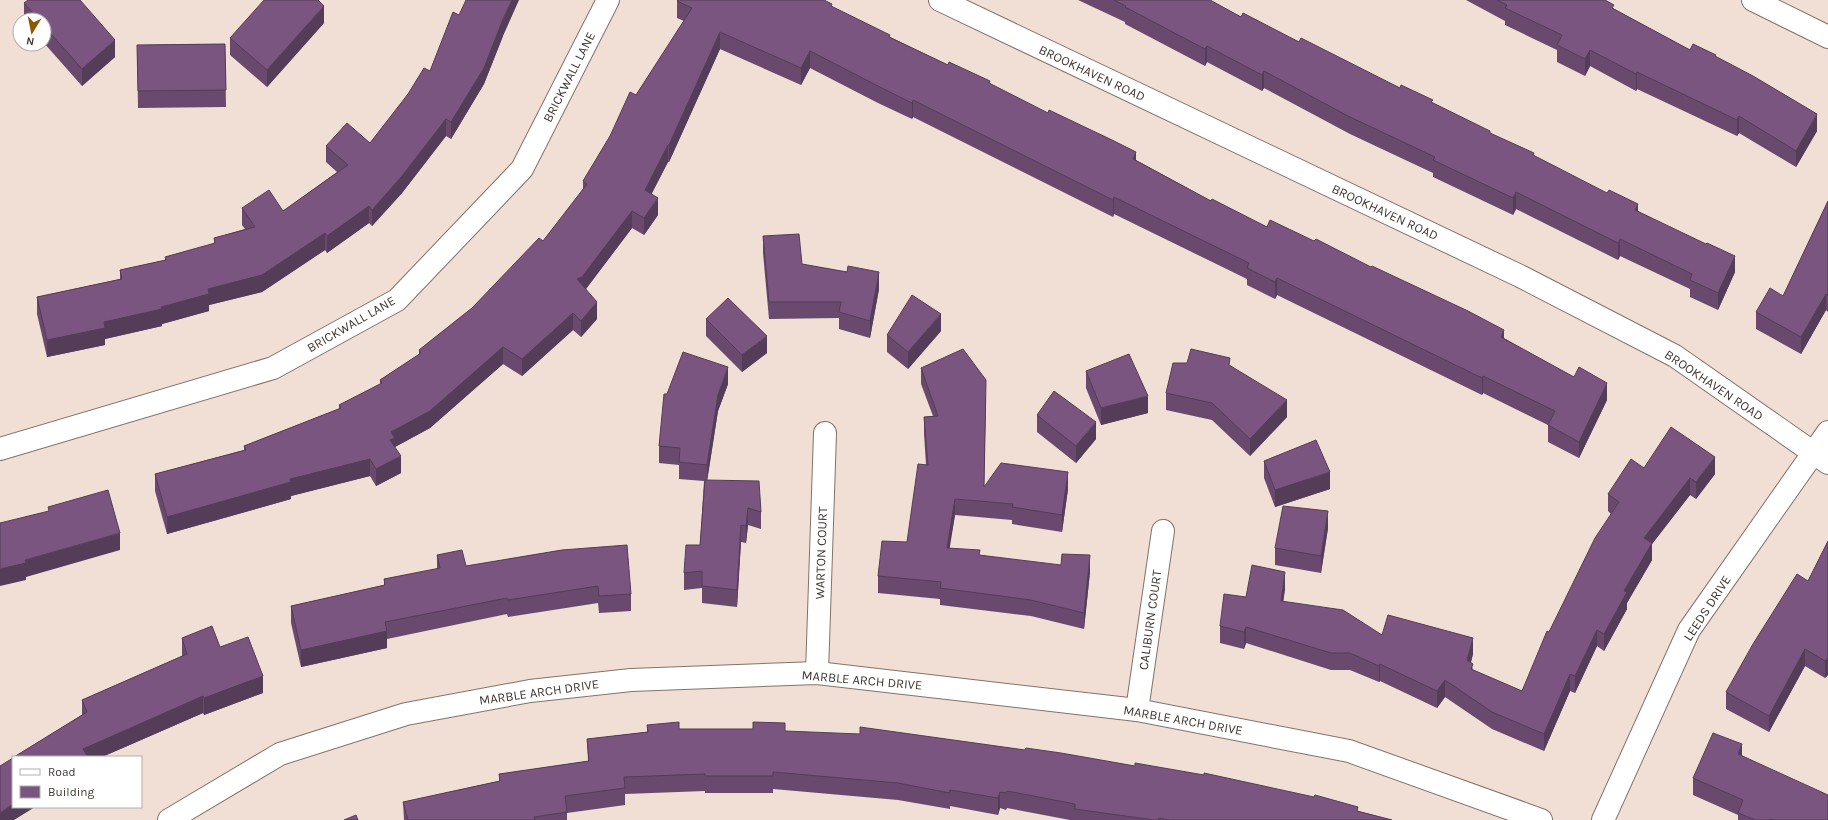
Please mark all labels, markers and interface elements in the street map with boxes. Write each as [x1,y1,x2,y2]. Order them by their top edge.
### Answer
north arrow [12,12,52,52]
street label: BRICKWALL LANE [540,29,598,125]
text: N [25,34,35,48]
street label: BROOKHAVEN ROAD [1036,42,1148,104]
street label: BROOKHAVEN ROAD [1329,181,1441,243]
street label: BRICKWALL LANE [304,293,398,355]
street label: BROOKHAVEN ROAD [1662,346,1766,424]
street label: WARTON COURT [812,506,830,600]
street label: CALIBURN COURT [1136,568,1165,671]
street label: LEEDS DRIVE [1680,572,1734,644]
street label: MARBLE ARCH DRIVE [801,667,923,693]
street label: MARBLE ARCH DRIVE [478,676,600,708]
street label: MARBLE ARCH DRIVE [1122,702,1244,738]
legend [12,756,142,808]
text: Road [48,765,76,779]
text: Building [48,785,95,799]

